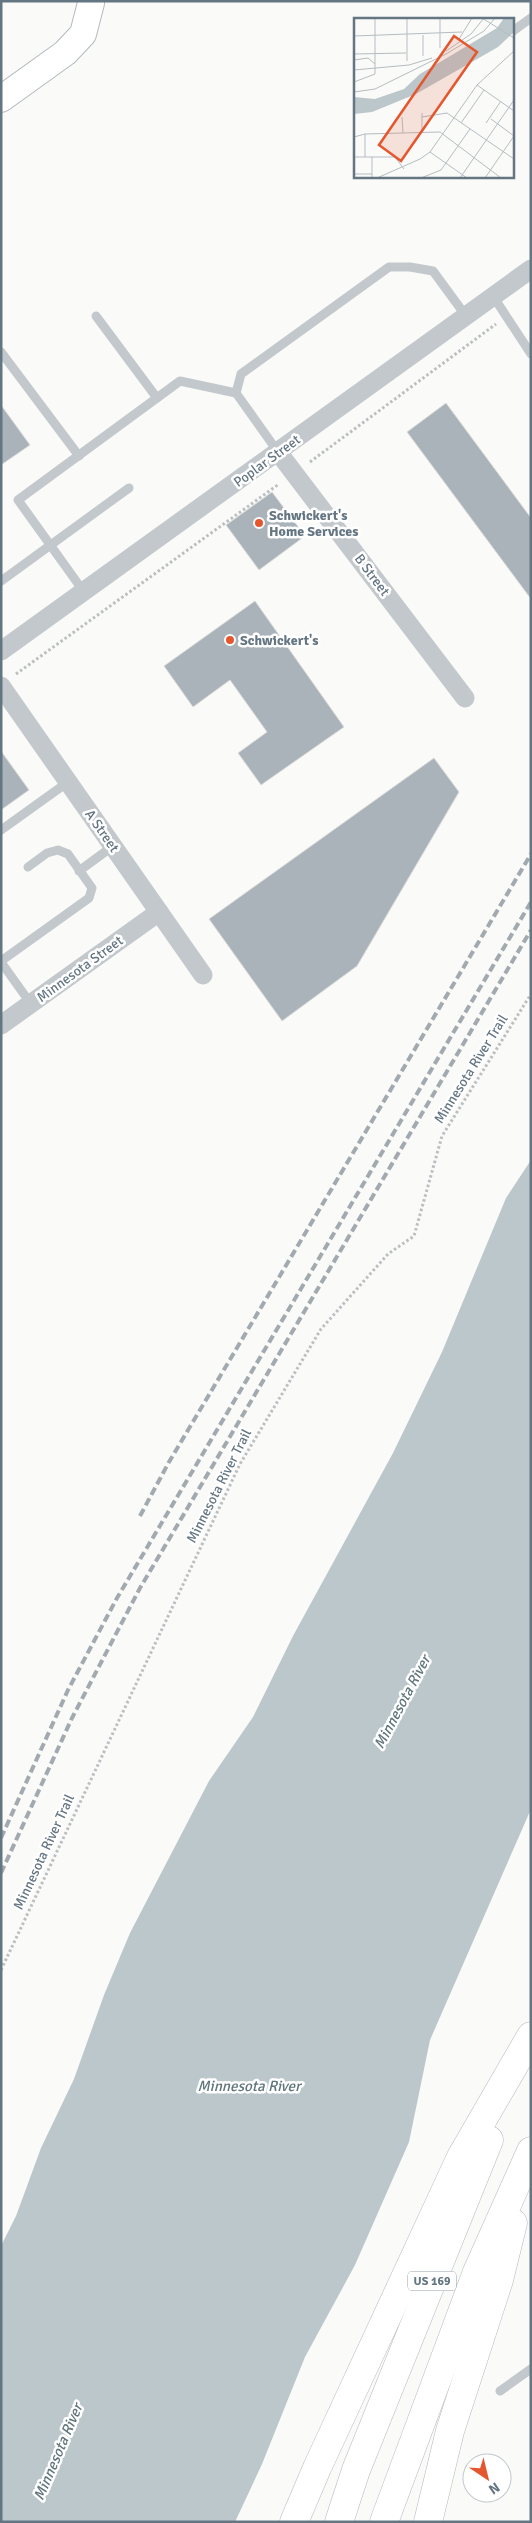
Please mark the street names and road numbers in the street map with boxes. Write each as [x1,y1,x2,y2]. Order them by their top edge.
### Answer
street label: Poplar Street [230,431,304,491]
street label: B Street [351,551,393,599]
street label: A Street [81,806,123,856]
street label: Minnesota Street [34,932,126,1006]
street label: Minnesota River Trail [431,1011,511,1127]
street label: Minnesota River Trail [183,1426,255,1546]
street label: Minnesota River Trail [10,1792,78,1912]
road number: US 169 [408,2272,456,2290]

